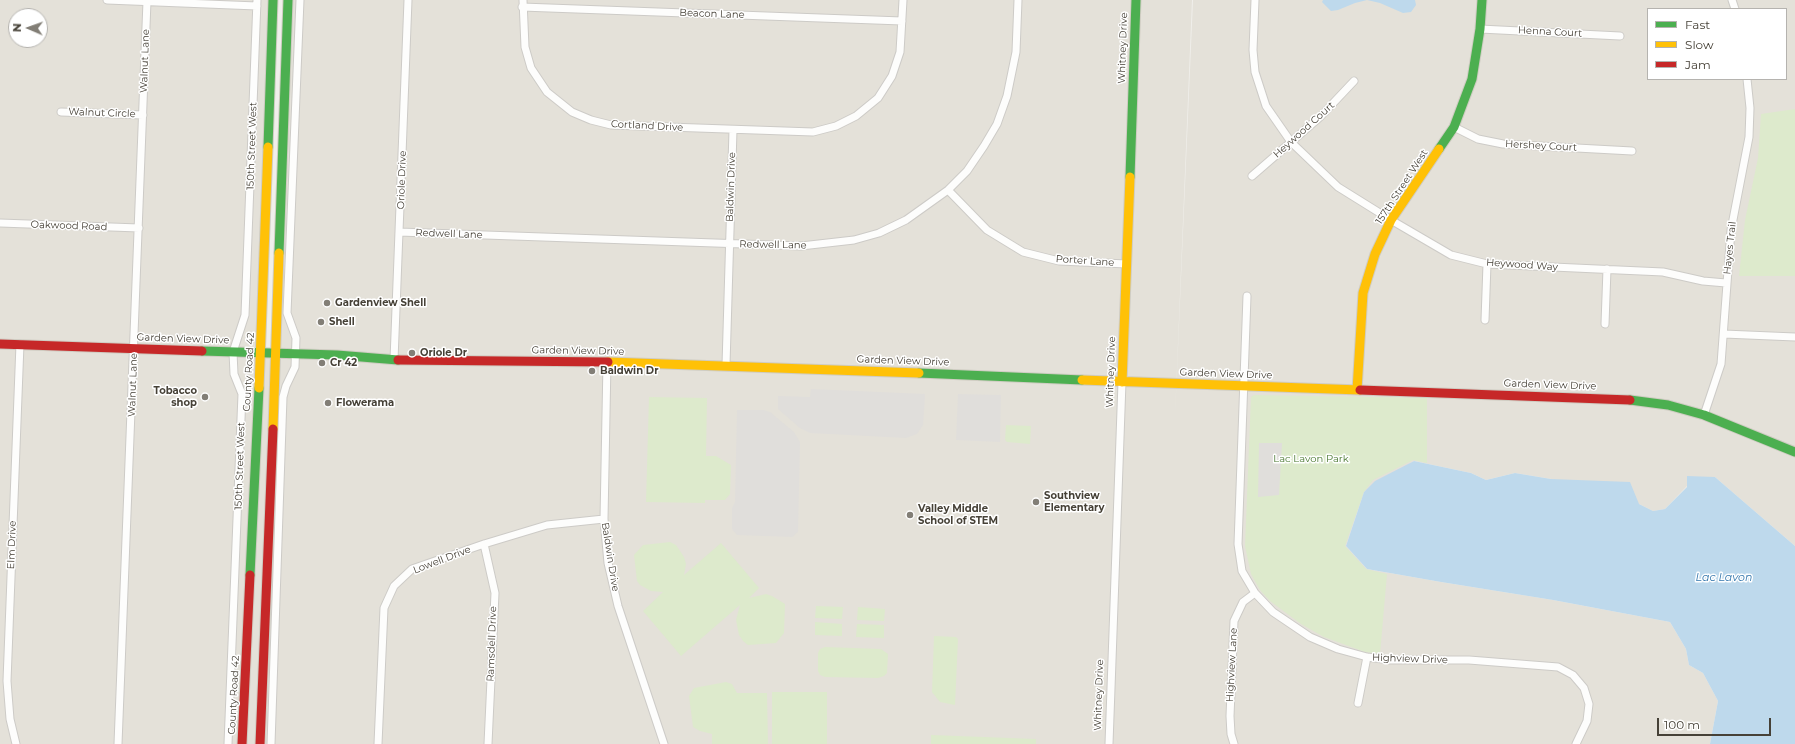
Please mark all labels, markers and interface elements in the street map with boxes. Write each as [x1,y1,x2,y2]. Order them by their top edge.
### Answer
street label: Beacon Lane [679,7,745,21]
north arrow [8,8,48,48]
legend [1647,8,1787,80]
street label: Whitney Drive [1116,12,1130,84]
text: Fast [1685,17,1710,32]
text: N [10,23,24,32]
street label: Henna Court [1518,24,1582,40]
street label: Walnut Lane [138,29,152,93]
text: Slow [1685,37,1714,52]
text: Jam [1685,57,1711,72]
street label: Heywood Court [1271,99,1337,161]
street label: 150th Street West [244,102,260,190]
street label: Walnut Circle [68,106,136,120]
street label: Cortland Drive [611,118,683,134]
street label: Hershey Court [1505,138,1577,154]
street label: 157th Street West [1373,147,1431,227]
street label: Oriole Drive [395,150,409,210]
street label: Baldwin Drive [724,152,738,222]
street label: Oakwood Road [30,219,108,233]
street label: Hayes Trail [1721,221,1739,275]
street label: Redwell Lane [415,227,483,241]
street label: Redwell Lane [739,238,807,252]
street label: Porter Lane [1055,253,1115,269]
street label: Heywood Way [1486,257,1558,273]
place label: Gardenview Shell [335,297,426,309]
marker: Gardenview Shell [322,298,332,308]
place label: Shell [329,316,355,328]
marker: Shell [316,317,326,327]
street label: Garden View Drive [136,331,230,347]
street label: County Road 42 [241,332,257,412]
street label: Whitney Drive [1104,336,1118,408]
street label: Garden View Drive [532,344,624,358]
place label: Oriole Dr [420,347,467,359]
marker: Oriole Dr [407,348,417,358]
street label: Walnut Lane [126,353,140,417]
street label: Garden View Drive [856,353,950,369]
place label: Cr 42 [330,357,357,369]
marker: Cr 42 [317,358,327,368]
place label: Baldwin Dr [600,365,658,377]
marker: Baldwin Dr [587,366,597,376]
street label: Garden View Drive [1179,366,1273,382]
street label: Garden View Drive [1503,377,1597,393]
place label: Tobacco shop [154,385,197,408]
marker: Tobacco shop [200,392,210,402]
place label: Flowerama [336,397,394,409]
marker: Flowerama [323,398,333,408]
street label: 150th Street West [232,422,248,510]
park label: Lac Lavon Park [1273,453,1349,465]
place label: Southview Elementary [1044,490,1104,514]
marker: Southview Elementary [1031,497,1041,507]
place label: Valley Middle School of STEM [918,503,998,526]
marker: Valley Middle School of STEM [905,510,915,520]
street label: Elm Drive [5,520,19,570]
street label: Baldwin Drive [599,522,621,592]
street label: Lowell Drive [411,544,473,576]
water label: Lac Lavon [1696,571,1752,585]
street label: Ramsdell Drive [485,606,499,682]
street label: Highview Lane [1224,628,1240,702]
street label: Highview Drive [1372,652,1448,666]
street label: County Road 42 [226,655,242,735]
street label: Whitney Drive [1092,659,1106,731]
scale bar [1659,710,1773,736]
text: 100 m [1664,717,1700,732]

